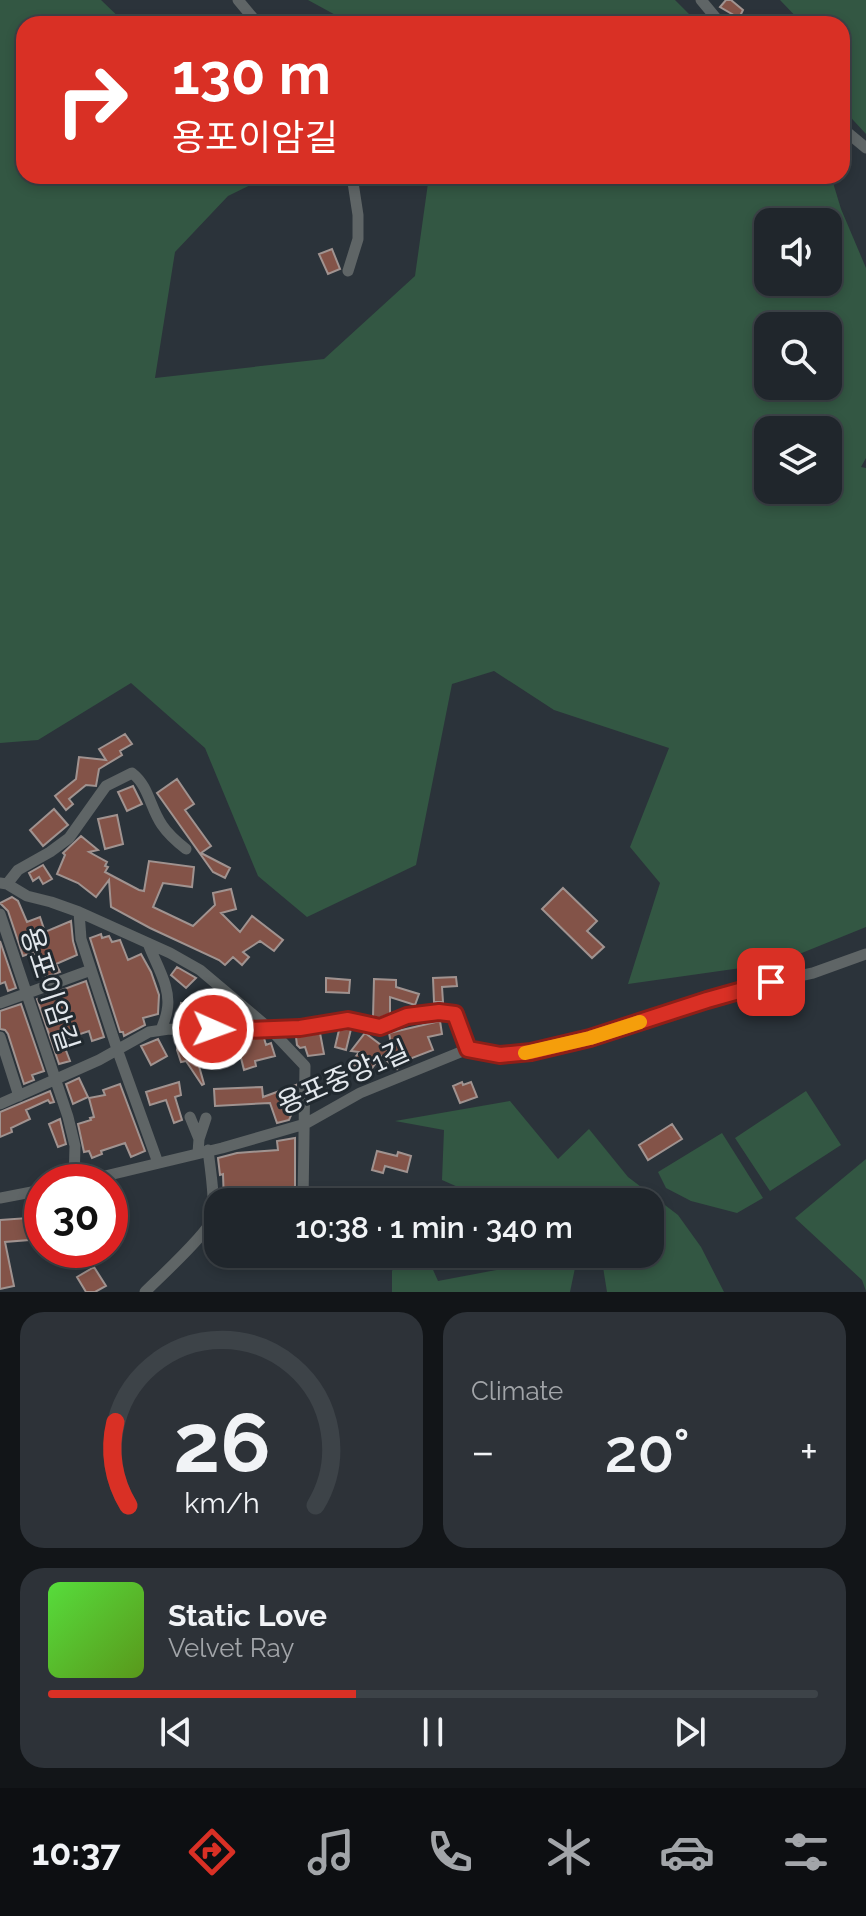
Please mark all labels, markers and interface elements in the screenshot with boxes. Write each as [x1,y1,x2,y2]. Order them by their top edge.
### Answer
text: 130 m [172,41,331,107]
icon: right [40,48,144,152]
text: 용포이암길 [172,116,338,158]
map controls [754,208,842,504]
button: sound [754,208,842,296]
button: search [754,312,842,400]
button: layers [754,416,842,504]
street label: 용포이암길 [14,923,85,1056]
pin [737,948,805,1016]
icon: arrive [749,960,793,1004]
position arrow [171,987,255,1071]
street label: 용포중앙1길 [272,1034,414,1121]
speed limit sign: 30 [24,1164,128,1268]
text: 10:38 · 1 min · 340 m [295,1210,573,1245]
text: Climate [471,1376,563,1406]
text: 26 [173,1394,270,1491]
text: 20° [605,1416,690,1486]
text: − [471,1426,495,1477]
text: + [800,1426,818,1477]
text: km/h [184,1486,259,1520]
text: Static Love [168,1598,327,1633]
text: Velvet Ray [168,1633,294,1663]
icon: previous [154,1710,198,1754]
icon: pause [411,1710,455,1754]
icon: next [668,1710,712,1754]
icon: directions [184,1824,240,1880]
icon: music [303,1824,359,1880]
icon: phone [422,1824,478,1880]
icon: climate [541,1824,597,1880]
icon: car [659,1824,715,1880]
icon: filters [778,1824,834,1880]
text: 10:37 [31,1831,121,1873]

